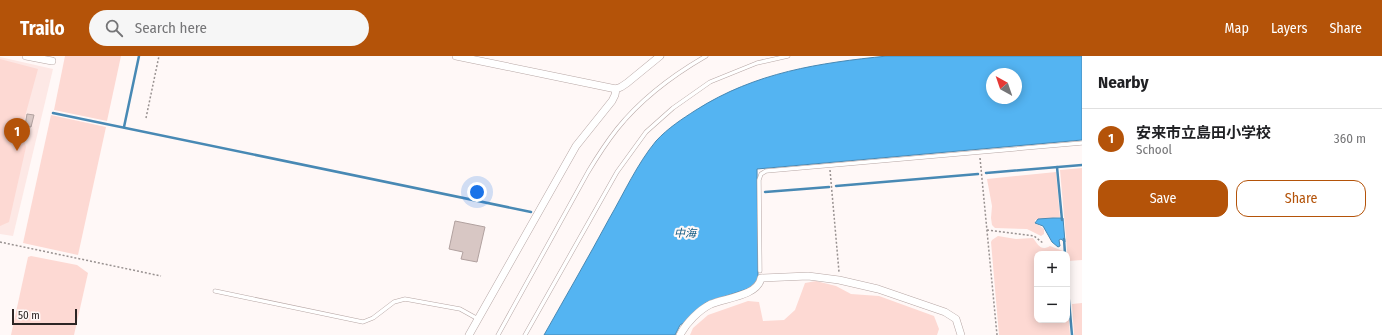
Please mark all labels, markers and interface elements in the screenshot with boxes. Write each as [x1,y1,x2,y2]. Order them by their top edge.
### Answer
search box [89,10,369,46]
text: Trailo [20,17,65,40]
icon: search [103,17,125,39]
text: Search here [135,19,207,37]
text: Map [1225,20,1249,37]
text: Layers [1271,20,1307,37]
text: Share [1329,20,1362,37]
north arrow [986,68,1022,104]
text: Nearby [1098,72,1149,93]
pin: 1 [4,118,30,151]
text: 安来市立島田小学校 [1136,124,1271,142]
text: 1 [1108,131,1114,146]
text: 360 m [1334,131,1366,146]
text: School [1136,142,1172,157]
button: Save [1098,180,1228,217]
button: Share [1236,180,1366,217]
your location [467,182,487,202]
water label: 中海 [674,227,698,240]
map controls [1034,251,1070,323]
button: + [1034,251,1070,287]
button: − [1034,287,1070,323]
scale bar [12,307,77,326]
text: 50 m [18,309,40,322]

